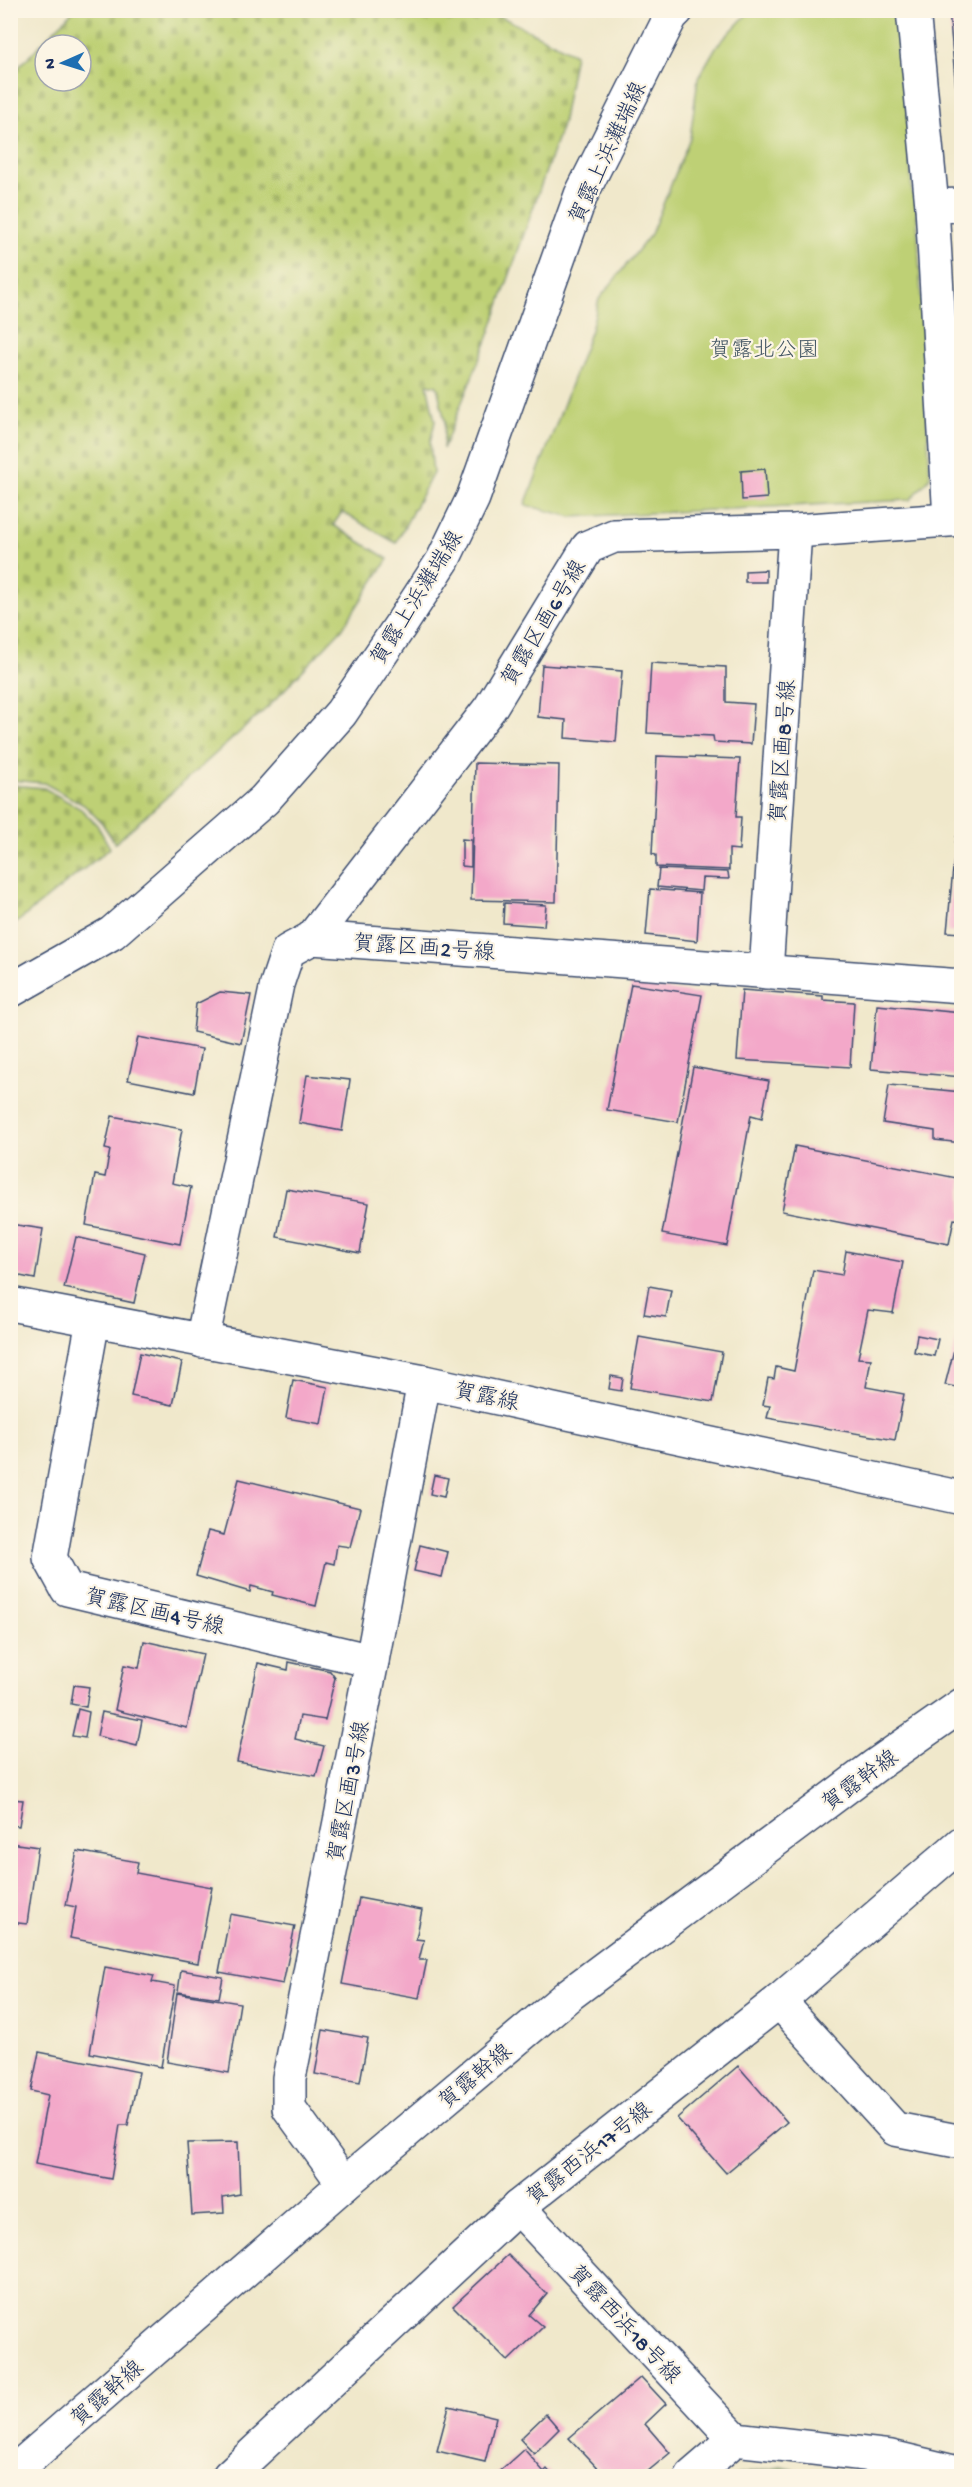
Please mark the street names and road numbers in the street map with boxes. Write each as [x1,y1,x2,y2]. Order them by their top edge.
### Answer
street label: 賀露上浜灘端線 [564,78,654,229]
street label: 賀露上浜灘端線 [366,526,470,671]
street label: 賀露区画6号線 [497,555,593,692]
street label: 賀露区画8号線 [766,678,803,824]
street label: 賀露区画2号線 [352,931,496,968]
street label: 賀露線 [451,1378,521,1418]
street label: 賀露区画4号線 [82,1584,227,1643]
street label: 賀露区画3号線 [324,1719,377,1865]
street label: 賀露幹線 [818,1745,905,1819]
street label: 賀露幹線 [434,2039,519,2116]
street label: 賀露西浜17号線 [522,2097,658,2212]
street label: 賀露西浜18号線 [561,2260,685,2391]
street label: 賀露幹線 [66,2356,150,2434]

